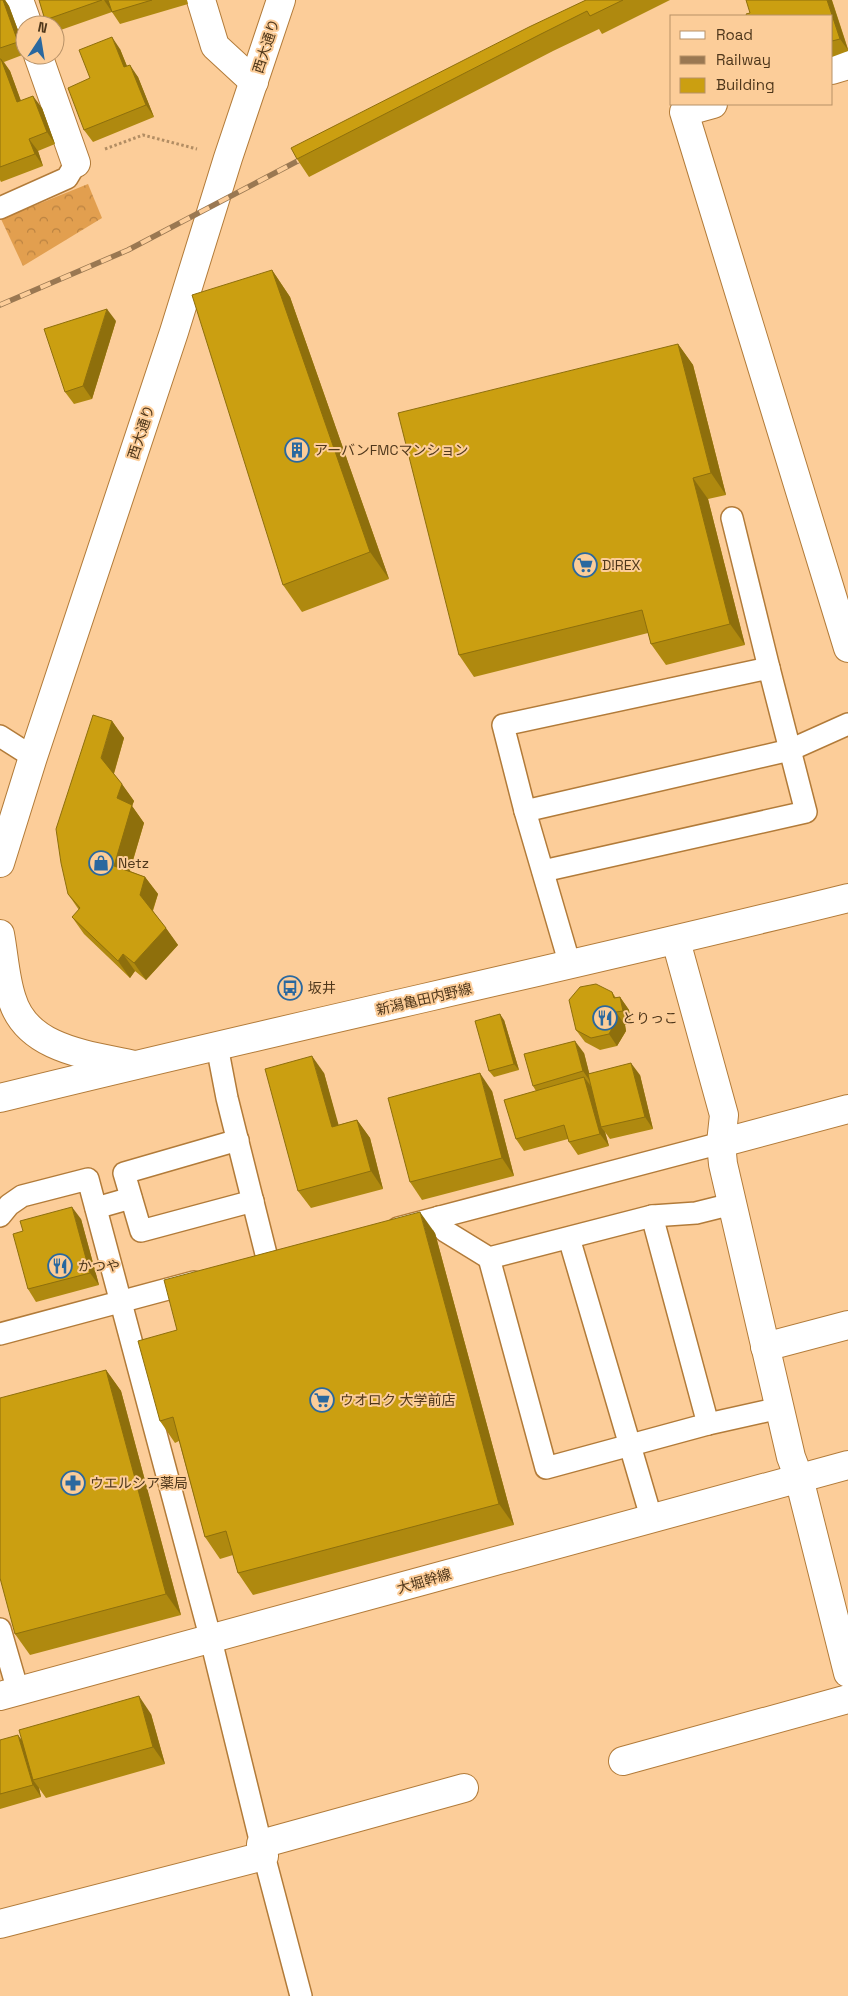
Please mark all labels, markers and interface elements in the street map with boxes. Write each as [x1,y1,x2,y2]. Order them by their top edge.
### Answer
north arrow [15,15,65,65]
legend [670,15,833,105]
street label: 西大通り [249,17,283,75]
text: N [36,18,49,37]
text: Road [716,25,753,44]
text: Railway [716,50,771,69]
text: Building [716,75,775,94]
street label: 西大通り [124,403,158,461]
building icon: アーバンFMCマンション [284,437,310,463]
place label: アーバンFMCマンション [314,441,468,459]
supermarket icon: D!REX [572,552,598,578]
place label: D!REX [602,556,641,574]
shop icon: Netz [88,850,114,876]
place label: Netz [118,854,149,872]
bus stop icon: 坂井 [277,975,303,1001]
place label: 坂井 [308,979,336,997]
street label: 新潟亀田内野線 [374,979,474,1019]
restaurant icon: とりっこ [592,1005,618,1031]
place label: とりっこ [622,1009,678,1027]
restaurant icon: かつや [47,1253,73,1279]
place label: かつや [78,1257,120,1275]
supermarket icon: ウオロク 大学前店 [309,1387,335,1413]
place label: ウオロク 大学前店 [340,1391,456,1409]
pharmacy icon: ウエルシア薬局 [60,1470,86,1496]
place label: ウエルシア薬局 [90,1474,188,1492]
street label: 大堀幹線 [395,1565,453,1597]

